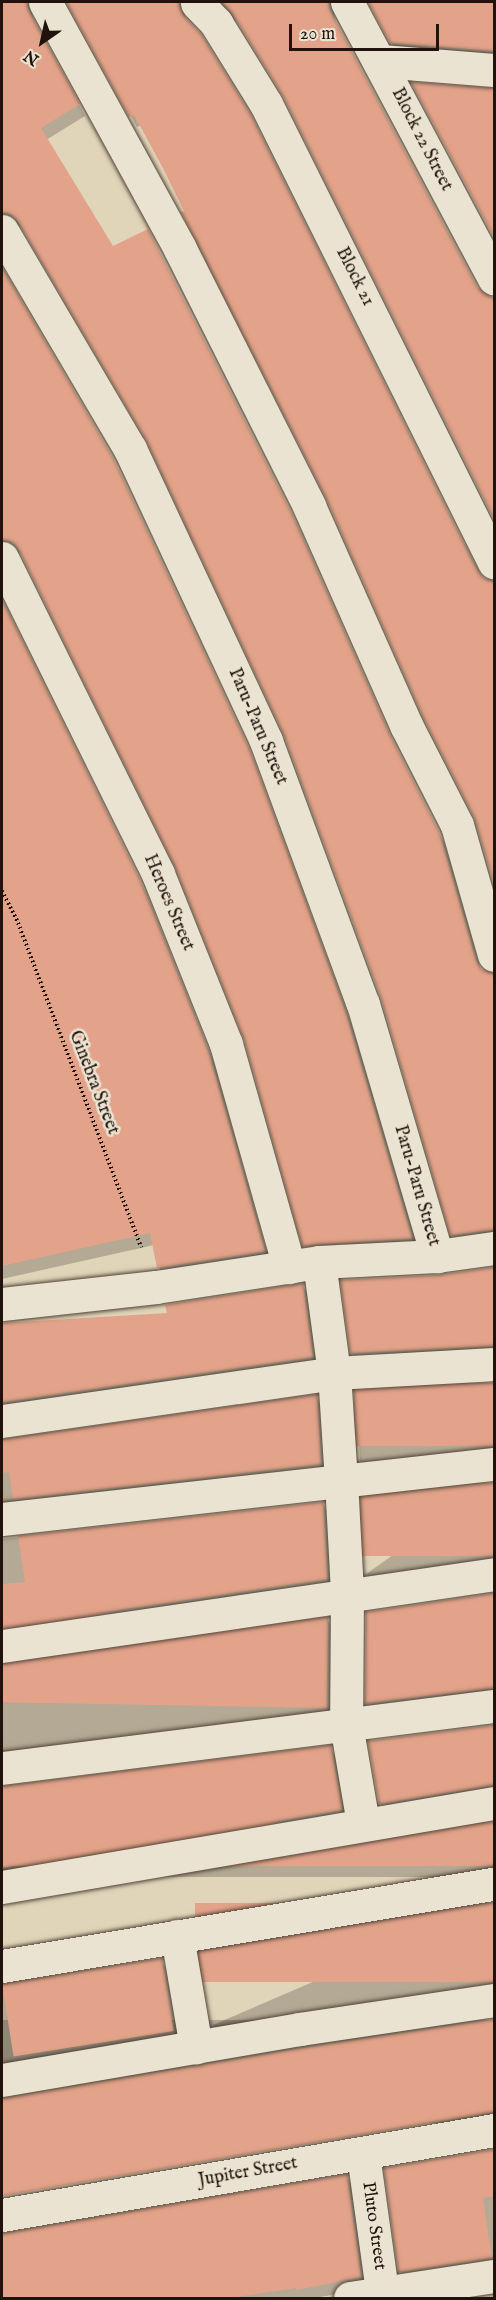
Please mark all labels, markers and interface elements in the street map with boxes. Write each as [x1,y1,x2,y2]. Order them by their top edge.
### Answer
north arrow [12,12,72,72]
scale bar [292,12,442,50]
text: 20 m [300,23,335,46]
text: N [21,45,43,69]
street label: Block 22 Street [386,85,456,195]
street label: Block 21 [330,244,378,310]
street label: Paru-Paru Street [223,665,291,789]
street label: Heroes Street [138,851,198,955]
street label: Ginebra Street [63,1028,123,1138]
street label: Paru-Paru Street [388,1123,444,1249]
street label: Jupiter Street [197,2154,299,2192]
street label: Pluto Street [356,2180,390,2272]

